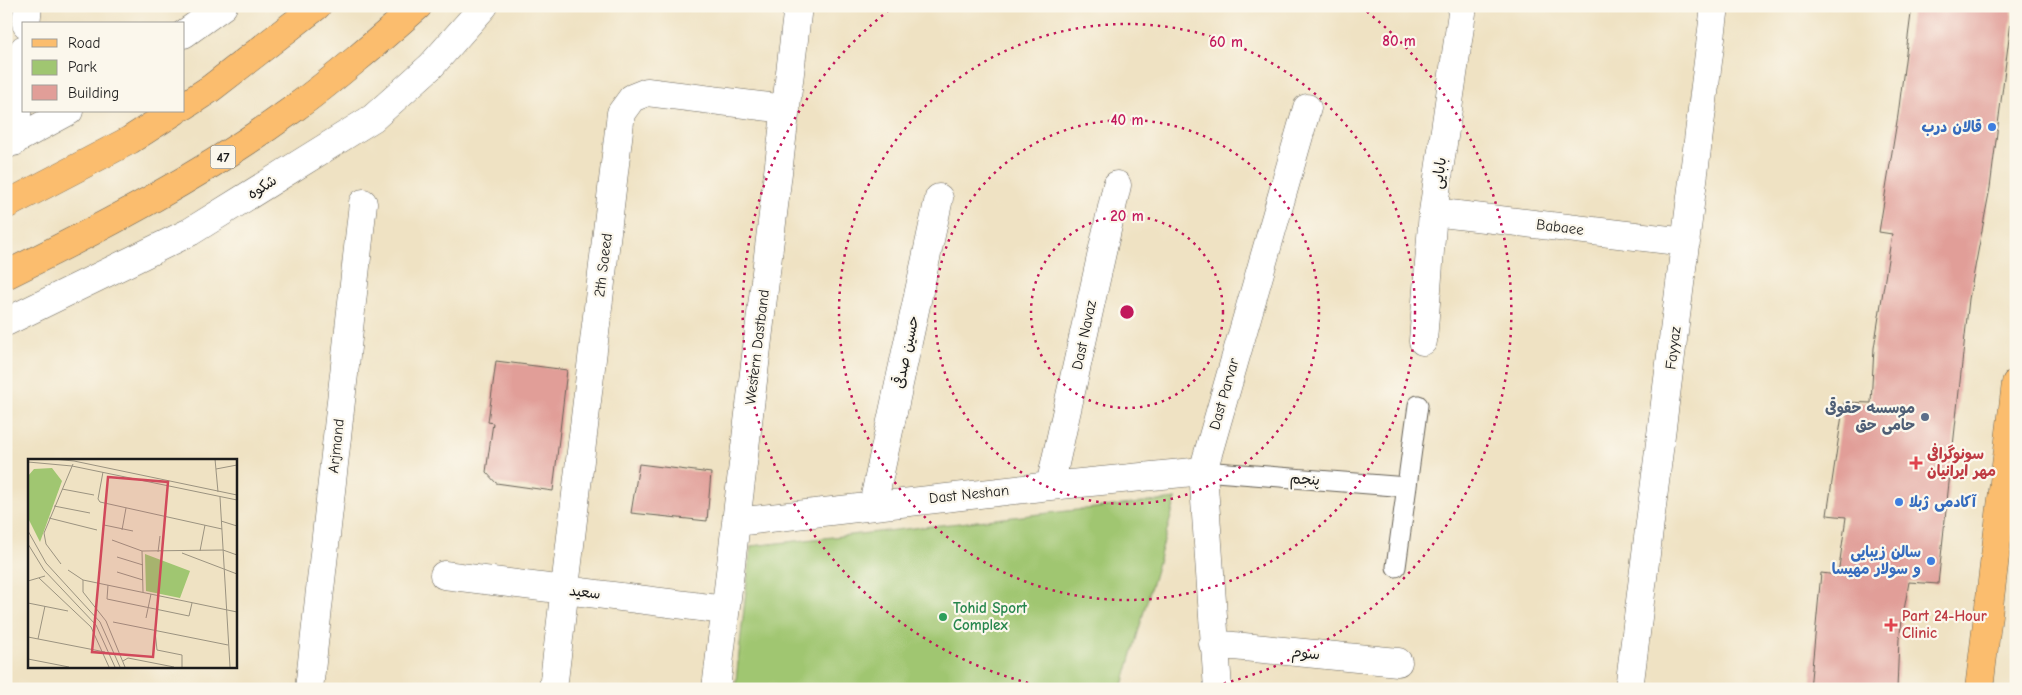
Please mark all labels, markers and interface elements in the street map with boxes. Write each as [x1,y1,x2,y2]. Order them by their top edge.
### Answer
legend [22,22,185,112]
text: 80 m [1382,32,1416,50]
text: 60 m [1209,33,1243,51]
text: Road [68,34,100,52]
text: Park [68,58,97,76]
text: Building [68,84,119,102]
text: 40 m [1111,111,1144,129]
place label: قالان درب [1922,118,1982,136]
marker: قالان درب [1986,121,1998,133]
road number: 47 [210,146,236,168]
street label: بابایی [1428,156,1451,190]
street label: شکوه [244,171,280,203]
text: 20 m [1110,207,1144,225]
street label: Babaee [1535,215,1585,239]
street label: 2th Saeed [590,232,616,298]
street label: Western Dastband [741,288,773,406]
street label: Dast Navaz [1068,298,1100,371]
centre of rings [1118,303,1136,321]
street label: حسین صدقی [888,313,923,390]
street label: Fayyaz [1661,325,1685,370]
street label: Dast Parvar [1205,356,1243,432]
place label: موسسه حقوقی حامی حق [1825,397,1915,435]
marker: موسسه حقوقی حامی حق [1919,411,1931,423]
street label: Arjmand [324,418,348,474]
place label: سونوگرافی مهر ایرانیان [1927,443,1996,480]
marker: سونوگرافی مهر ایرانیان [1909,456,1923,470]
inset map [28,459,236,668]
street label: پنجم [1289,469,1321,492]
street label: Dast Neshan [928,481,1010,507]
place label: آکادمی ژبلا [1909,493,1977,512]
marker: آکادمی ژبلا [1893,496,1905,508]
place label: سالن زیبایی و سولار مهیسا [1832,543,1921,579]
marker: سالن زیبایی و سولار مهیسا [1925,555,1937,567]
street label: سعید [568,581,602,603]
place label: Tohid Sport Complex [953,599,1028,634]
place label: Part 24-Hour Clinic [1902,607,1987,642]
marker: Tohid Sport Complex [937,611,949,623]
marker: Part 24-Hour Clinic [1884,618,1898,632]
street label: سوم [1291,643,1321,666]

